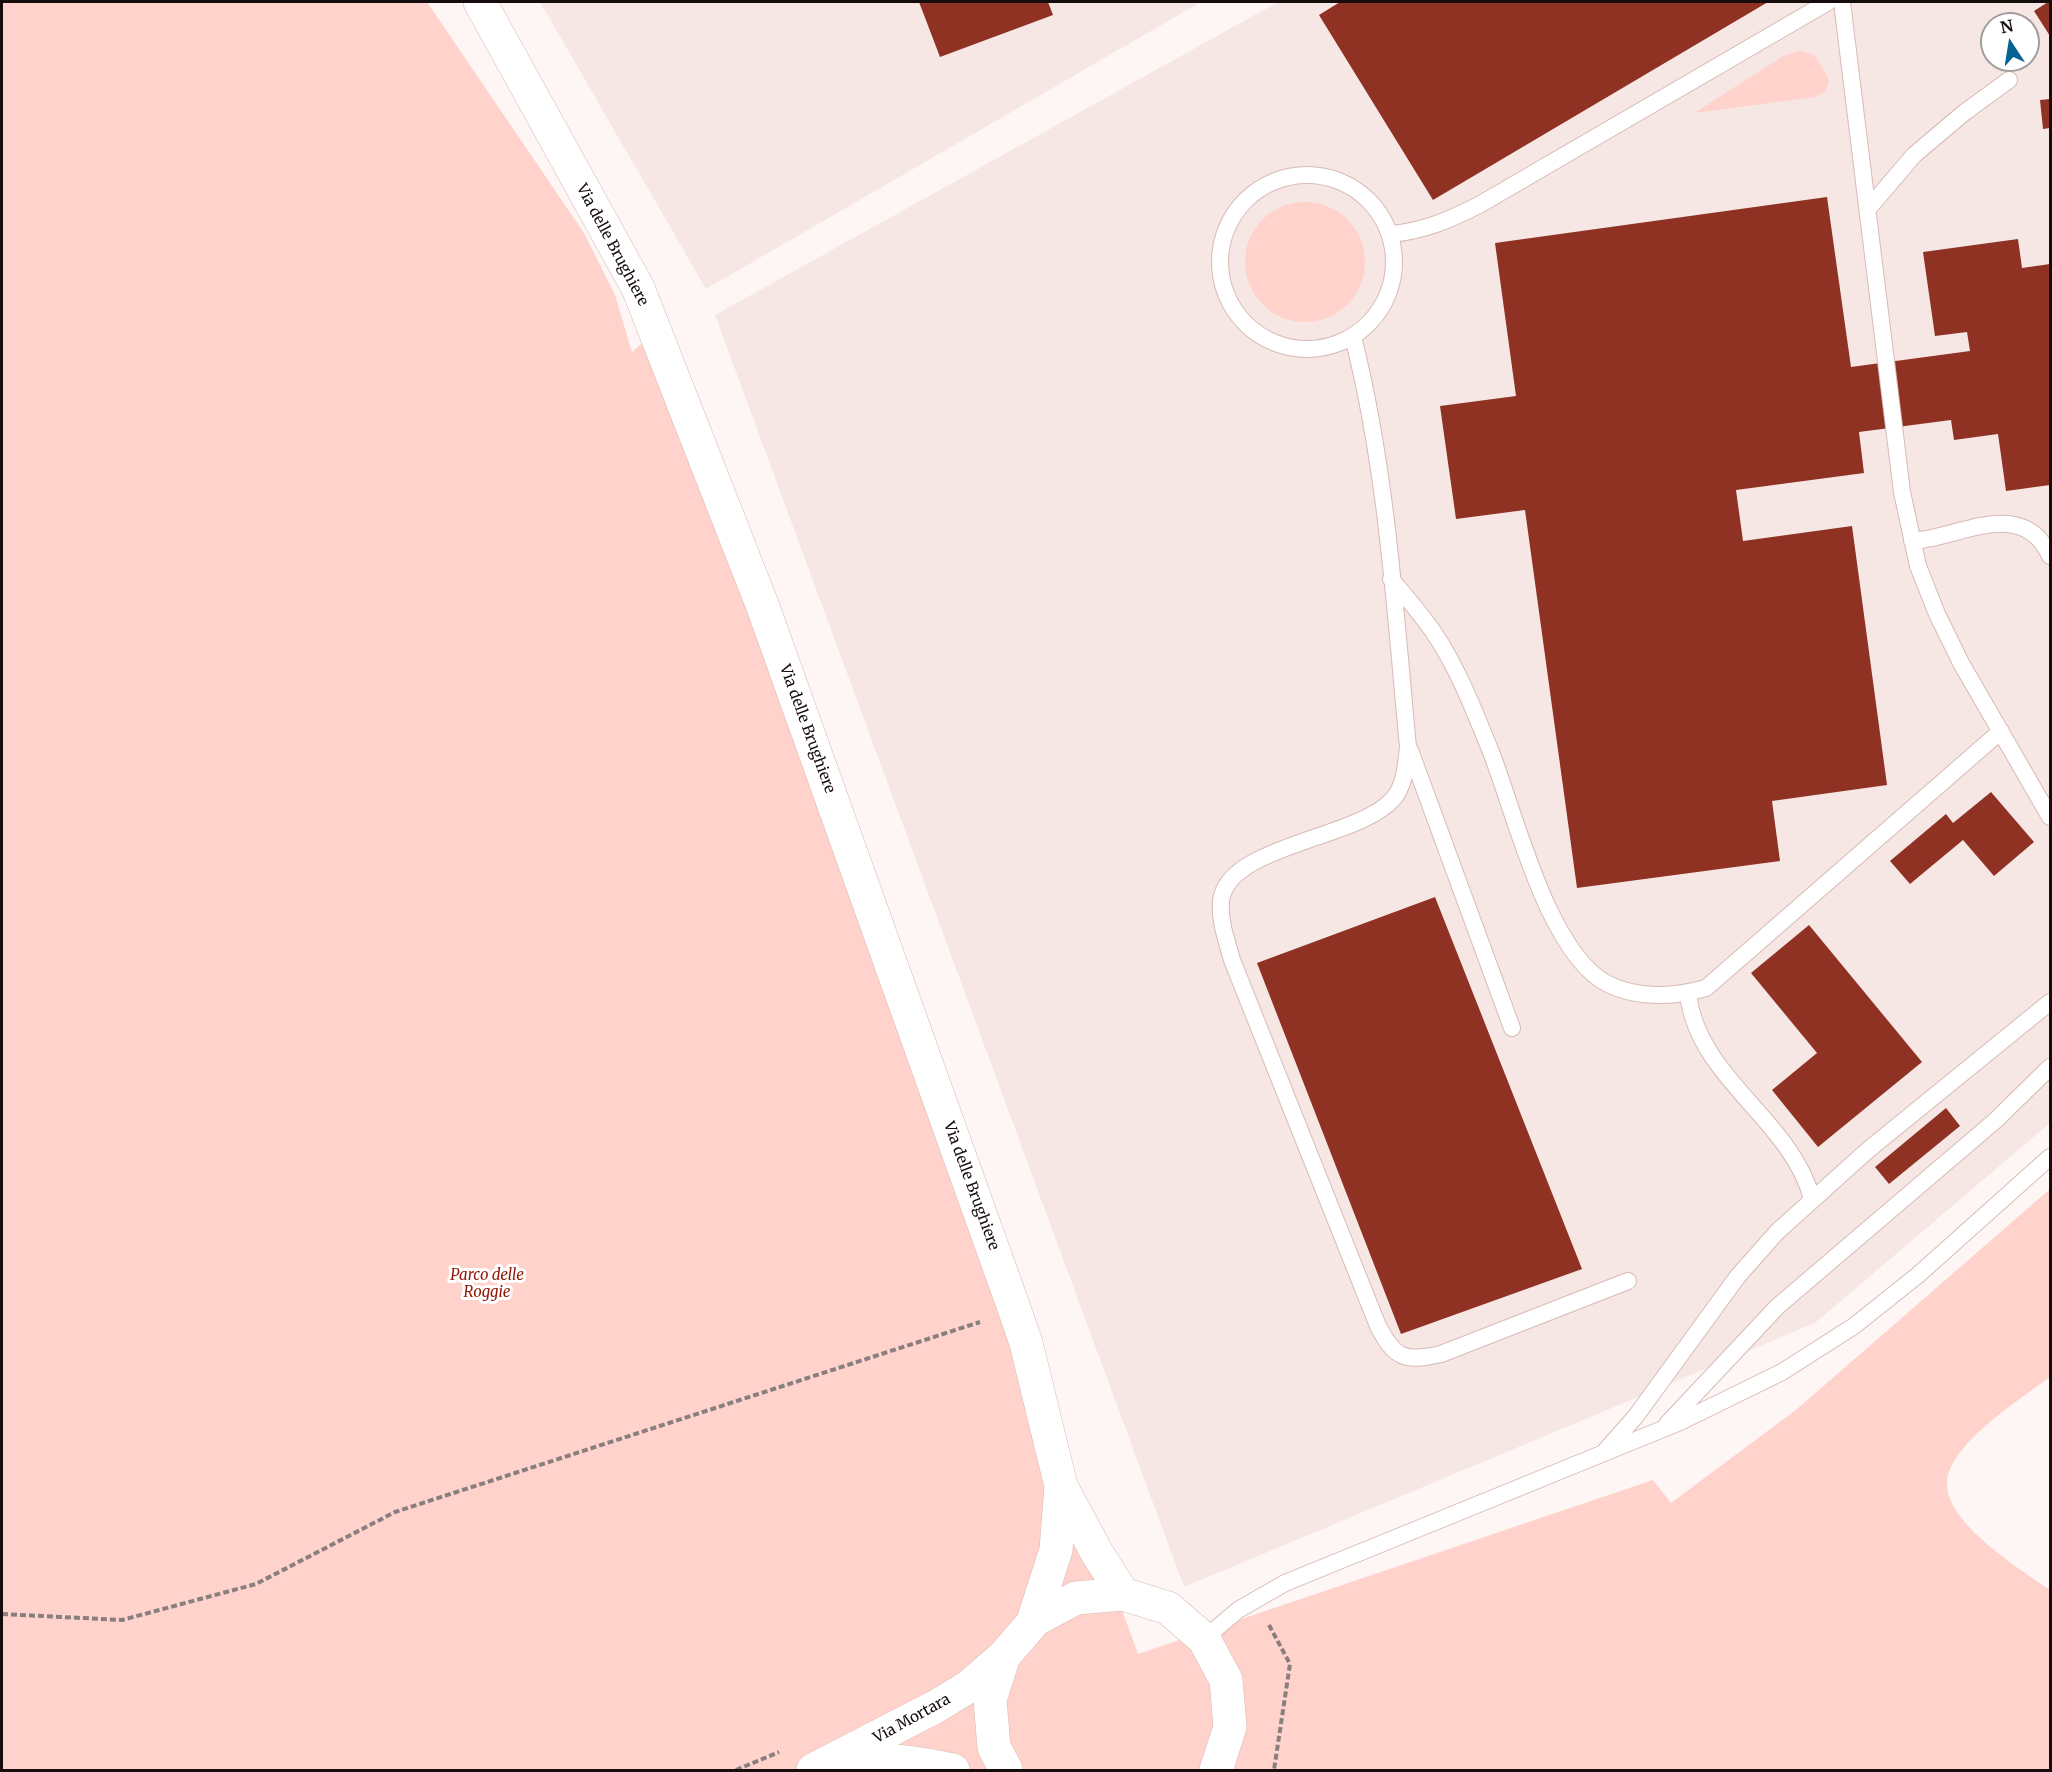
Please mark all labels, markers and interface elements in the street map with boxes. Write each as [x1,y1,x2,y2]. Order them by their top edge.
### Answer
north arrow [1980,12,2040,72]
text: N [1998,15,2015,37]
street label: Via delle Brughiere [572,181,652,309]
street label: Via delle Brughiere [775,662,839,796]
street label: Via delle Brughiere [939,1119,1003,1253]
park label: Parco delle Roggie [450,1267,524,1302]
street label: Via Mortara [870,1690,954,1748]

